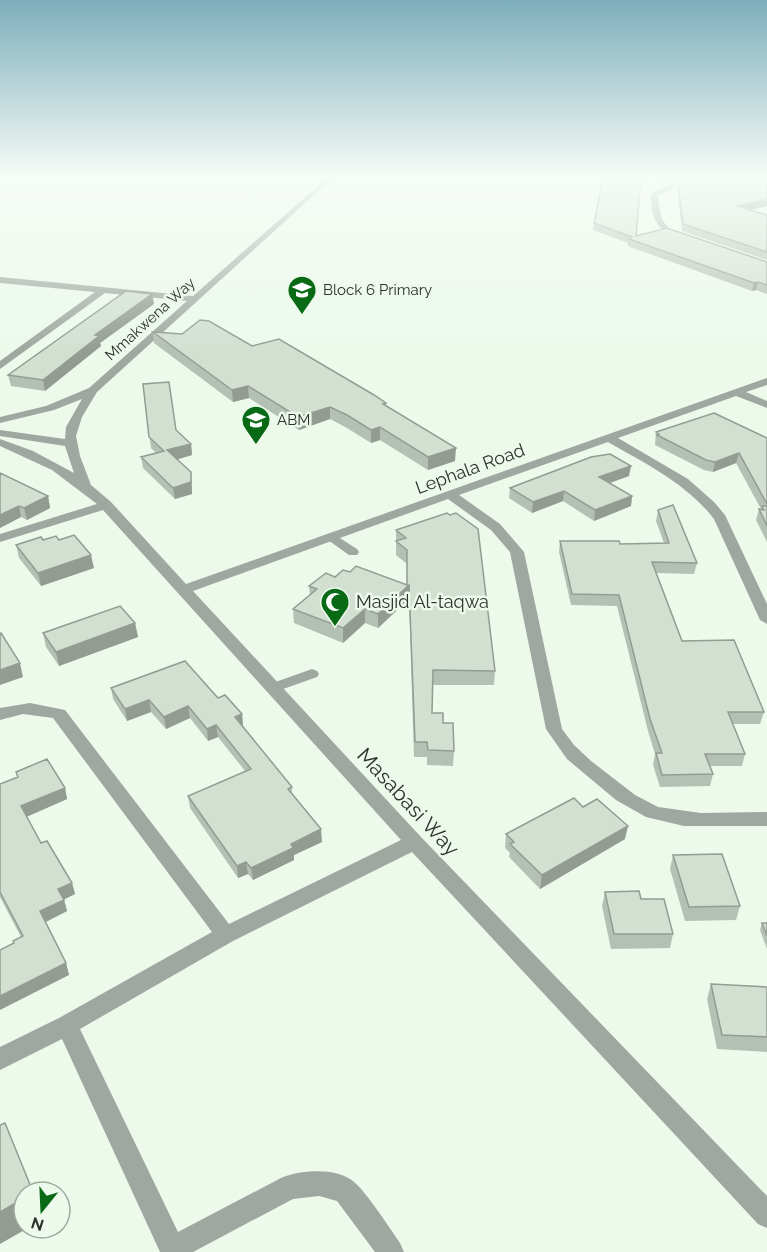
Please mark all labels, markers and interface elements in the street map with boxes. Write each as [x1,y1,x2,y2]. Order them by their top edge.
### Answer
street label: Mmakwena Way [101,274,199,364]
school or university icon: Block 6 Primary [286,274,318,316]
place label: Block 6 Primary [323,281,432,299]
school or university icon: ABM [240,404,272,446]
place label: ABM [277,411,310,429]
street label: Lephala Road [412,439,527,498]
mosque icon: Masjid Al-taqwa [319,586,351,628]
place label: Masjid Al-taqwa [356,591,489,612]
street label: Masabasi Way [352,743,465,861]
north arrow [12,1180,72,1240]
text: N [29,1213,46,1235]

